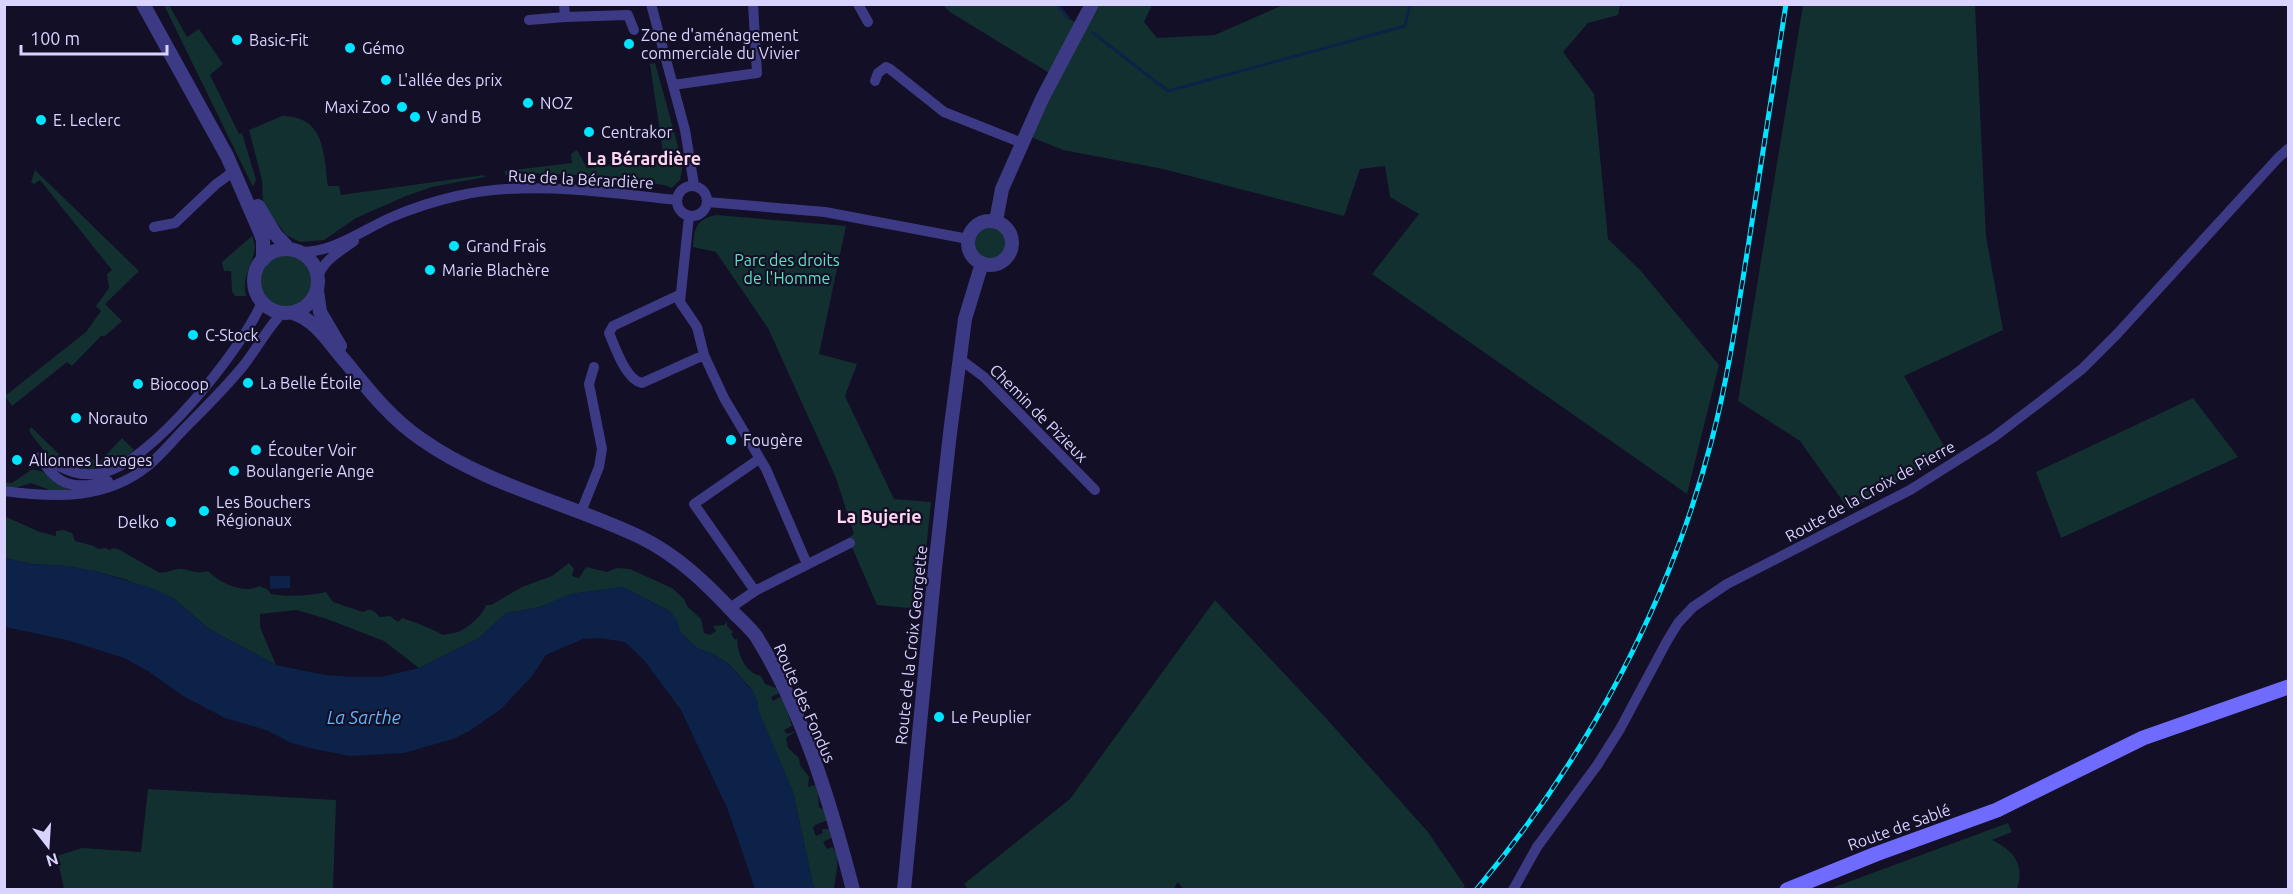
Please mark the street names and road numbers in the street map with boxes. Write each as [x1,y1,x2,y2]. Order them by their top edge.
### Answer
street label: Rue de la Bérardière [508,166,654,192]
street label: Chemin de Pizieux [986,360,1092,466]
street label: Route de la Croix de Pierre [1782,437,1958,545]
street label: Route de la Croix Georgette [892,544,930,746]
street label: Route des Fondus [771,641,839,765]
street label: Route de Sablé [1845,800,1953,854]

